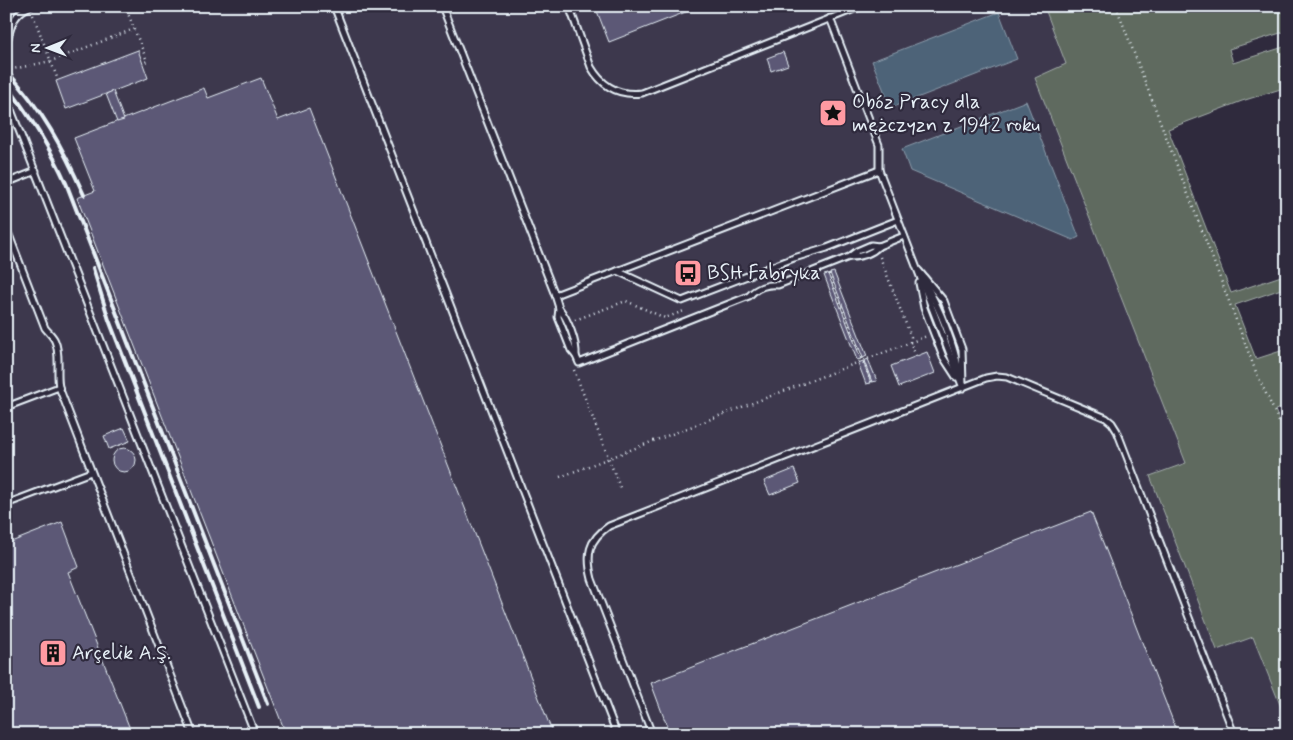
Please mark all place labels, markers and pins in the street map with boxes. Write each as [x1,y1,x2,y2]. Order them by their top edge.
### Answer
place label: Obóz Pracy dla mężczyzn z 1942 roku [852,89,1040,139]
place icon: Obóz Pracy dla mężczyzn z 1942 roku [818,98,848,128]
bus stop icon: BSH Fabryka [673,258,703,288]
place label: BSH Fabryka [707,260,821,287]
building icon: Arçelik A.Ş. [38,638,68,668]
place label: Arçelik A.Ş. [72,640,171,667]

